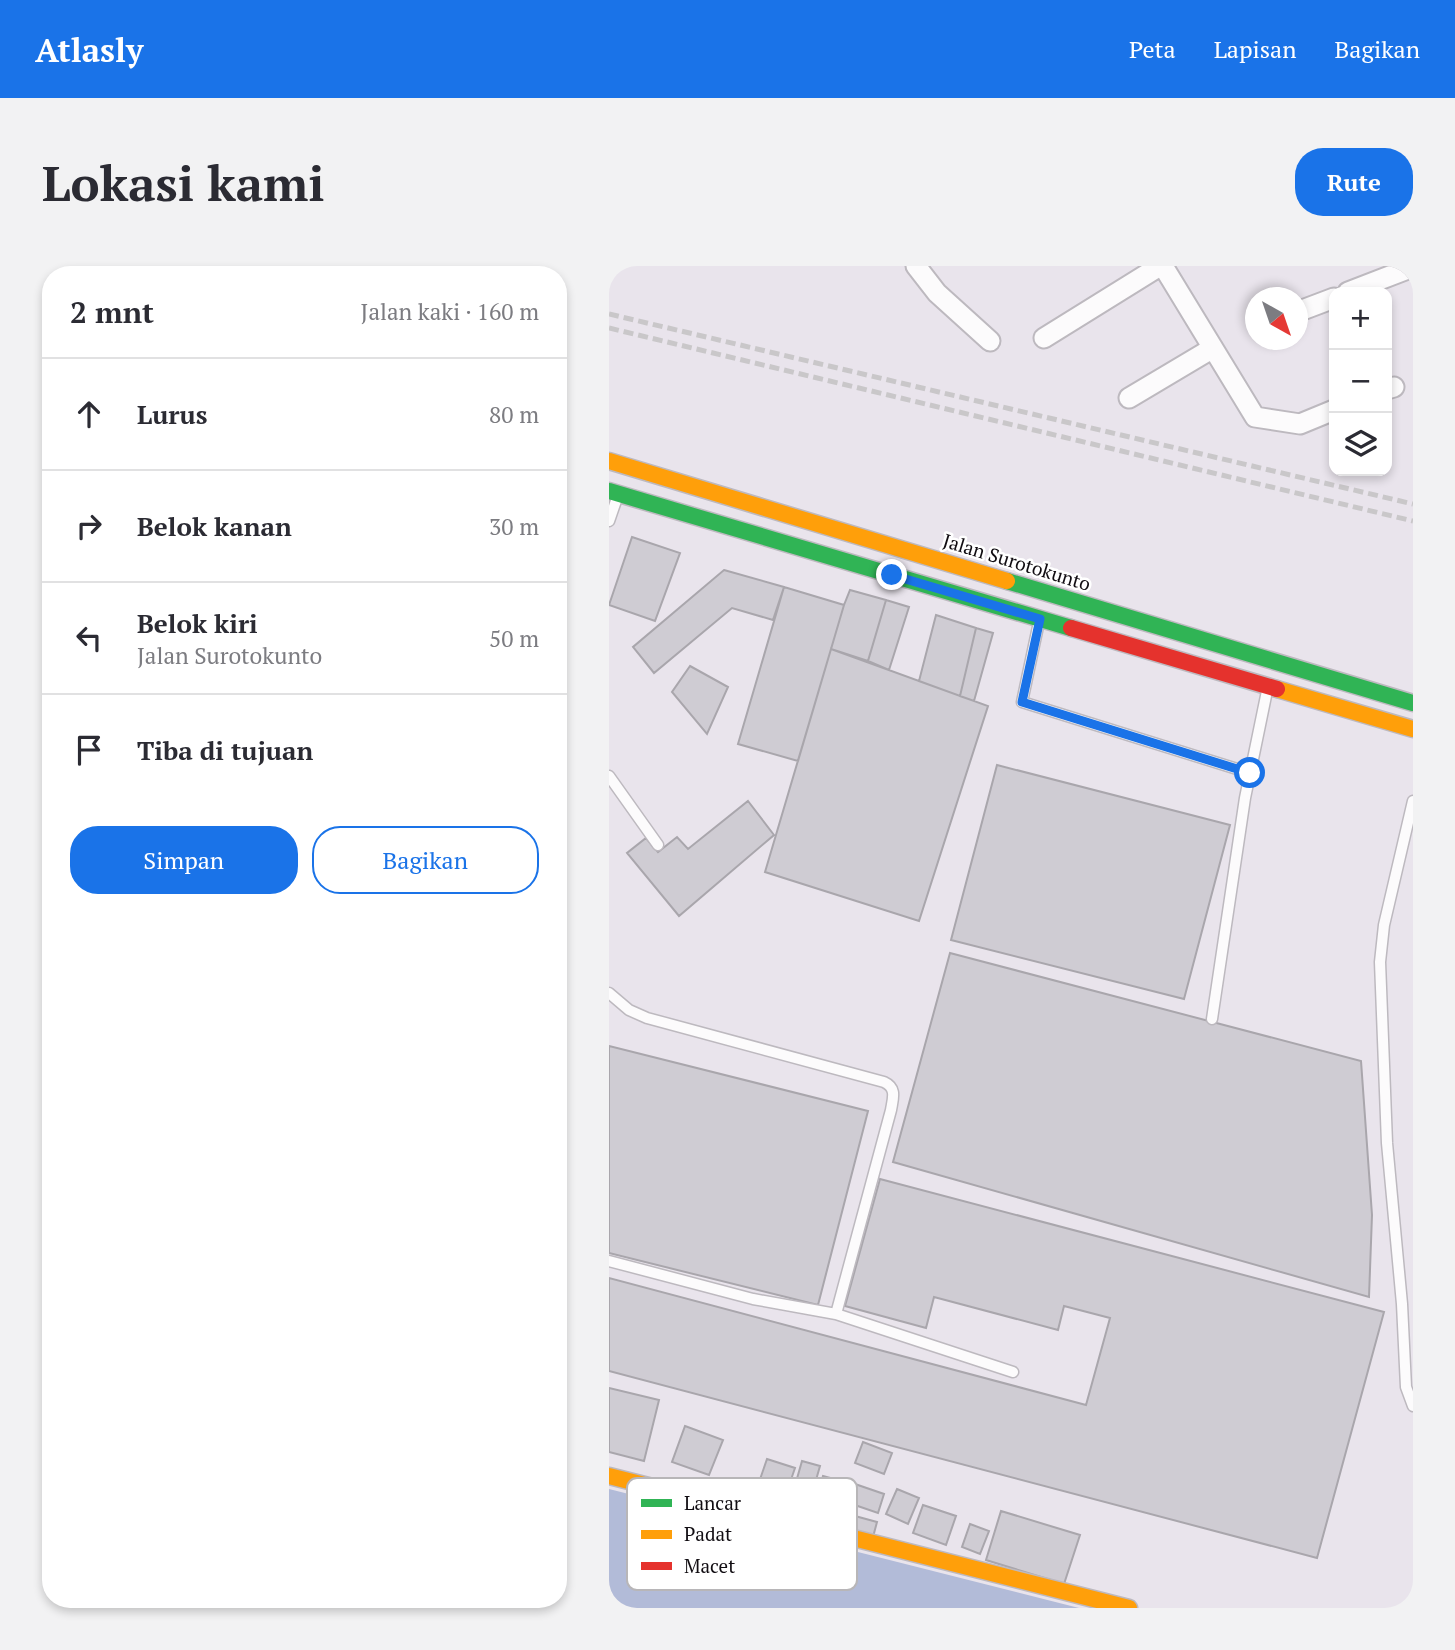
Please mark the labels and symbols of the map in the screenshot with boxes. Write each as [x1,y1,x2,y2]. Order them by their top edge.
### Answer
north arrow [1245,287,1308,350]
street label: Jalan Surotokunto [940,527,1094,596]
route end [876,559,907,590]
route start [1234,757,1265,788]
legend [627,1478,857,1590]
text: Lancar [684,1490,742,1515]
text: Padat [684,1521,732,1546]
text: Macet [684,1553,735,1578]

